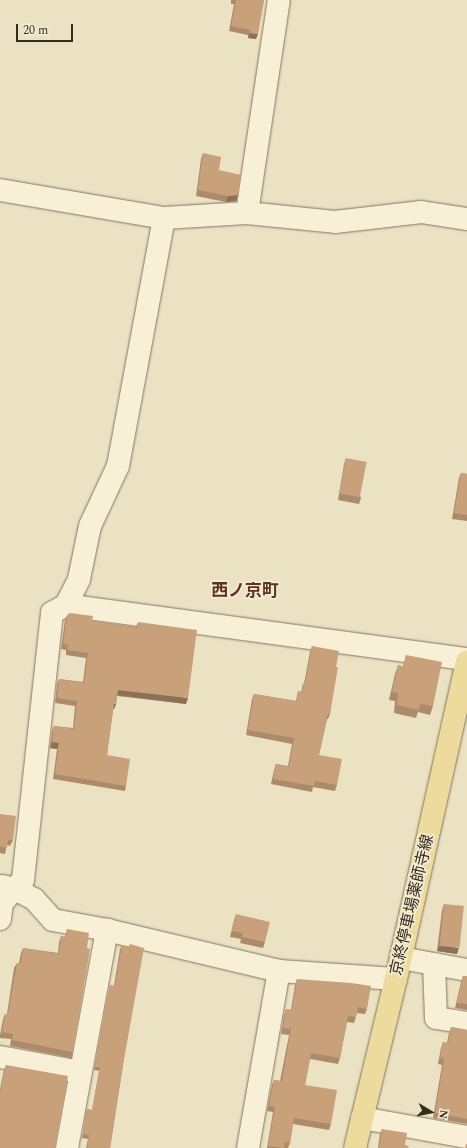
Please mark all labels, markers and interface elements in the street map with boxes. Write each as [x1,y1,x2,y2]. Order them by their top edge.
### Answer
scale bar [18,16,75,42]
text: 20 m [23,21,48,40]
district label: 西ノ京町 [211,582,279,602]
street label: 京終停車場薬師寺線 [386,833,438,977]
north arrow [411,1092,451,1132]
text: N [434,1108,452,1120]

